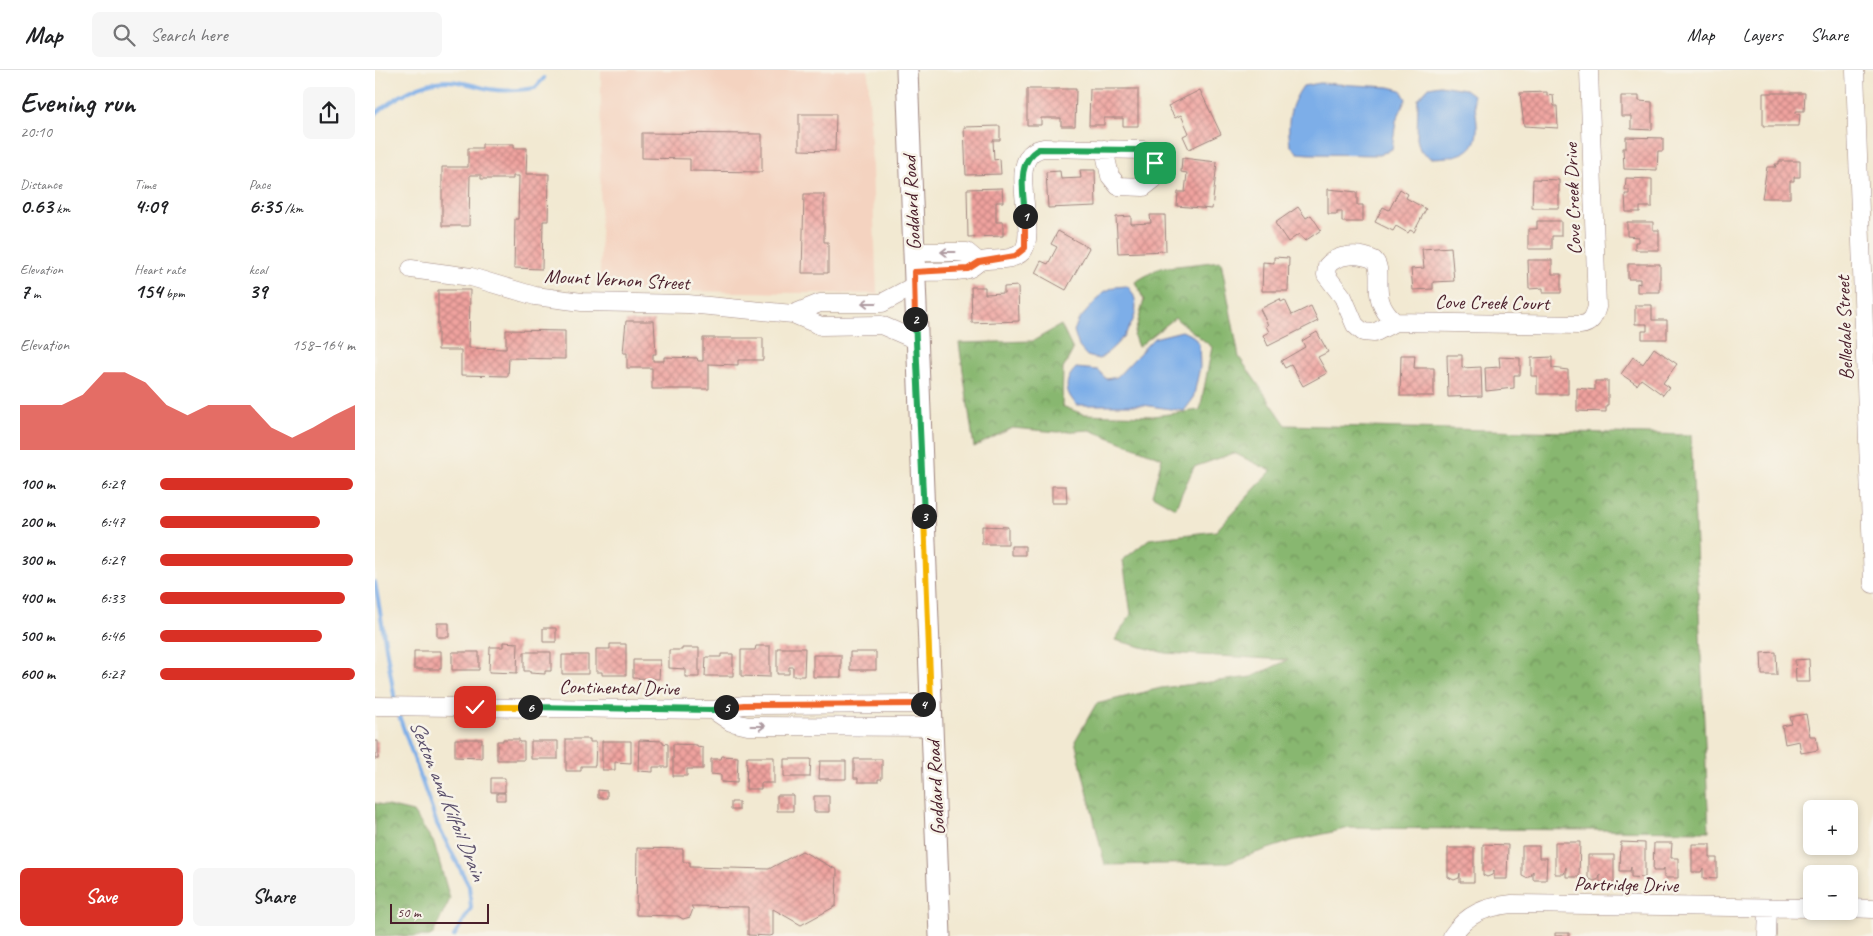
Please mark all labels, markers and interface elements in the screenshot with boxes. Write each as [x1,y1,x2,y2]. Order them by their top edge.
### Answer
search box [92,12,442,57]
text: Map [25,20,62,50]
icon: search [110,21,138,49]
text: Search here [150,23,228,47]
text: Map [1687,24,1715,46]
text: Layers [1743,24,1782,46]
text: Share [1810,24,1848,46]
text: Evening run [20,85,135,120]
button: share [303,87,355,139]
text: 20:10 [20,122,52,142]
street label: Cove Creek Drive [1558,141,1587,255]
pin [1134,142,1176,184]
icon: arrive [1141,149,1169,177]
street label: Goddard Road [896,152,926,251]
text: Distance [20,176,62,193]
text: Time [134,176,156,193]
text: Pace [249,176,270,193]
text: 0.63 [20,193,53,219]
text: 4:09 [134,193,167,219]
text: 6:35 [249,193,281,219]
text: km [53,200,70,217]
text: /km [281,200,303,217]
pin: 1 [1013,204,1037,228]
text: 1 [1022,208,1029,225]
one-way arrow [940,247,956,257]
text: Elevation [20,261,63,278]
text: Heart rate [134,261,185,278]
text: kcal [249,261,267,278]
street label: Mount Vernon Street [544,263,693,296]
street label: Belledale Street [1830,273,1859,381]
text: 7 [20,278,29,304]
text: 154 [134,278,162,304]
text: 39 [249,278,267,304]
text: m [29,285,41,302]
text: bpm [162,285,185,302]
street label: Cove Creek Court [1435,289,1552,316]
one-way arrow [862,298,878,308]
pin: 2 [903,306,927,332]
text: 2 [912,311,919,328]
text: Elevation [20,335,69,355]
text: 158–164 m [292,335,355,355]
text: 100 m [20,474,55,494]
text: 6:29 [100,474,125,494]
pin: 3 [911,504,937,528]
text: 3 [921,508,928,525]
text: 200 m [20,512,55,532]
text: 6:47 [100,512,125,532]
text: 300 m [20,550,55,570]
text: 6:29 [100,550,125,570]
text: 400 m [20,588,55,608]
text: 6:33 [100,588,125,608]
text: 500 m [20,626,54,646]
text: 6:46 [100,626,125,646]
text: 600 m [20,664,55,684]
text: 6:27 [100,664,125,684]
street label: Continental Drive [559,674,681,701]
pin [454,686,496,728]
pin: 4 [911,692,935,716]
icon: check [461,693,489,721]
pin: 6 [517,694,543,720]
pin: 5 [713,694,739,720]
text: 4 [920,696,927,713]
text: 6 [527,699,534,716]
text: 5 [723,699,730,716]
water label: Sexton and Kilfoil Drain [404,716,493,885]
one-way arrow [749,721,765,731]
street label: Goddard Road [920,737,950,836]
map controls [1803,800,1858,920]
button: + [1803,800,1858,855]
button: − [1803,865,1858,920]
button: Save [20,868,183,926]
button: Share [193,868,355,926]
street label: Partridge Drive [1574,871,1680,898]
scale bar [390,901,489,924]
text: 50 m [397,904,421,921]

